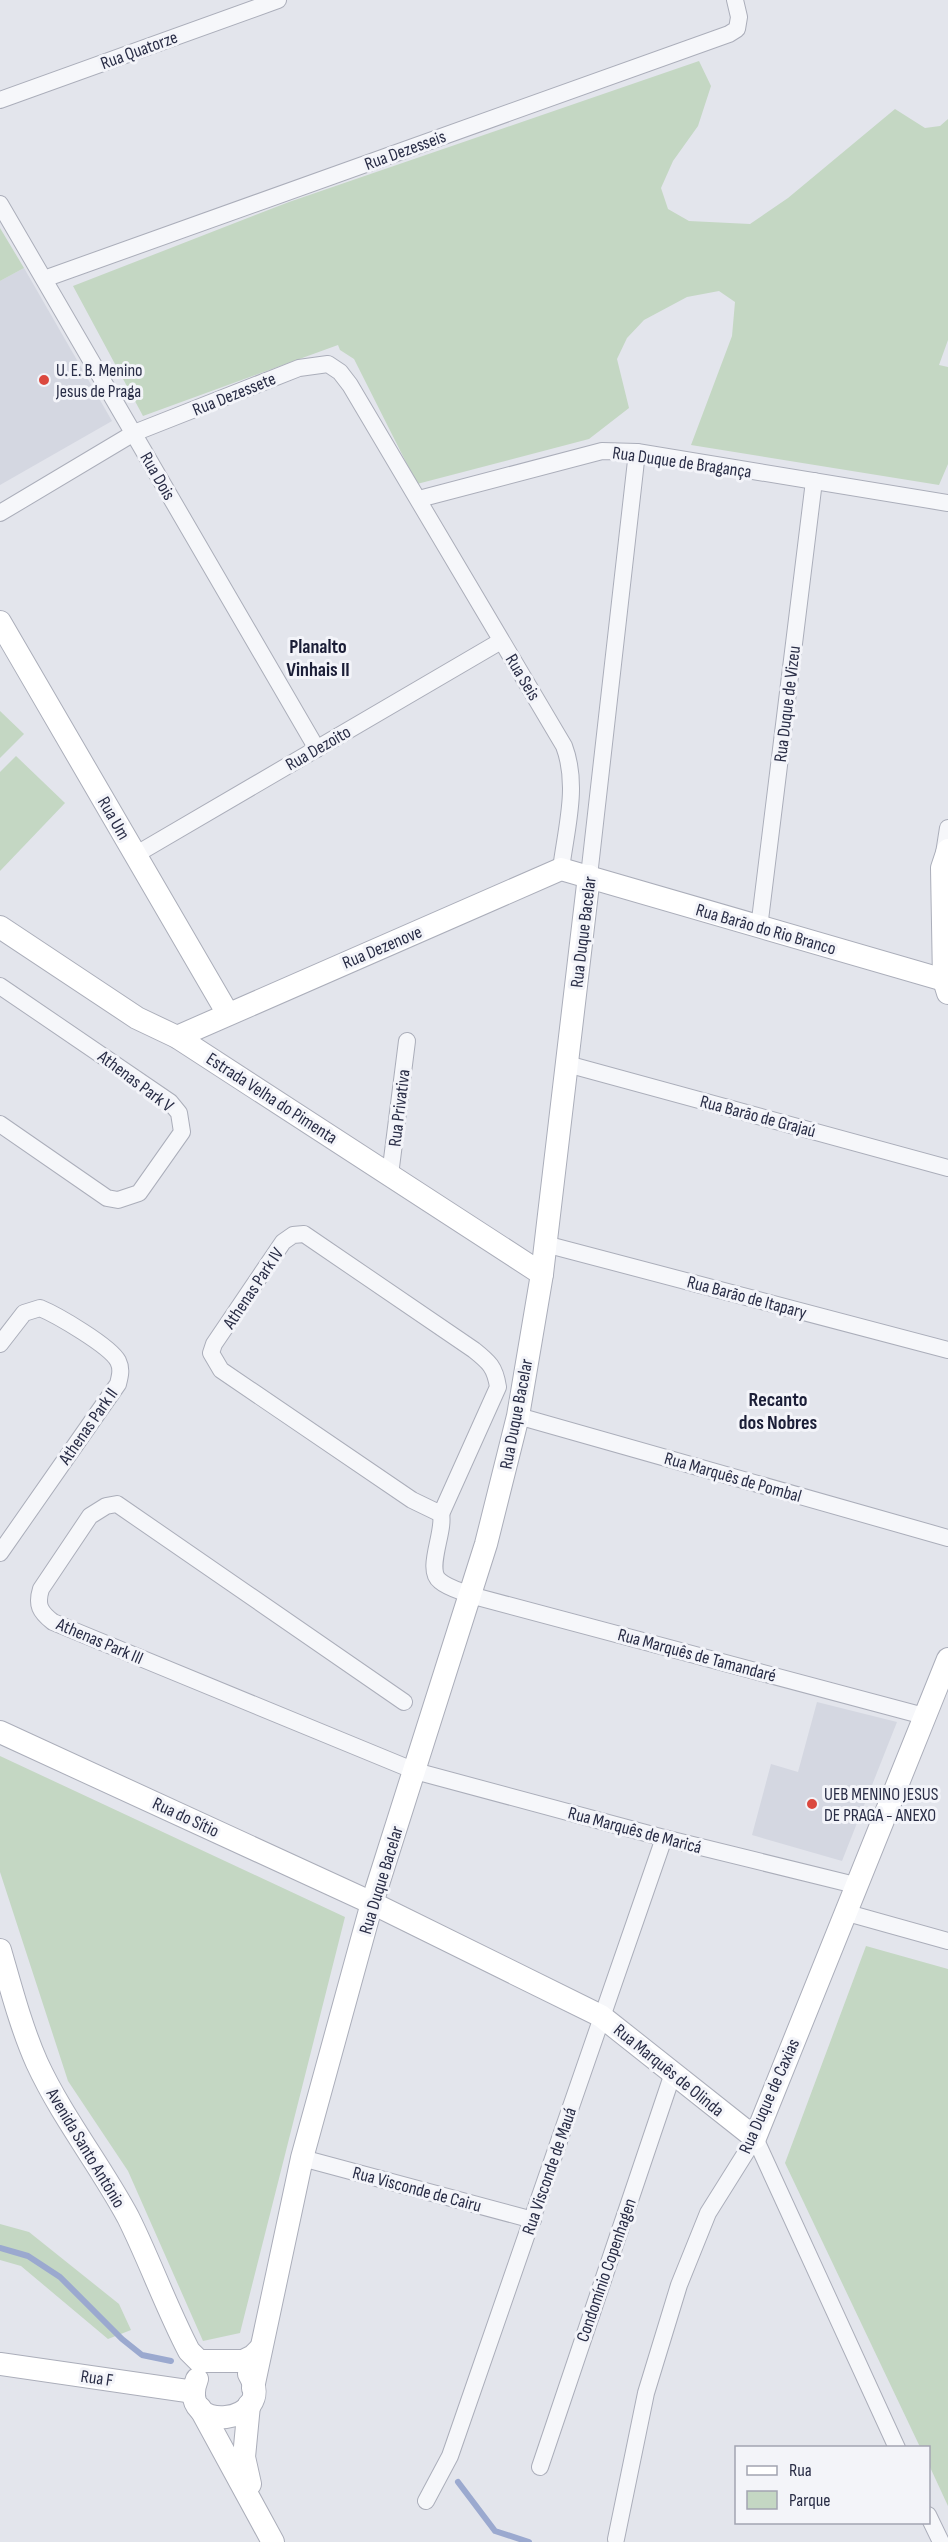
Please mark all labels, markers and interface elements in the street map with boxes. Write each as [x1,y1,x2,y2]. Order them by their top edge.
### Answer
street label: Rua Quatorze [98,27,181,74]
street label: Rua Dezesseis [362,126,449,175]
place label: U. E. B. Menino Jesus de Praga [55,360,143,402]
street label: Rua Dezessete [190,368,279,421]
marker: U. E. B. Menino Jesus de Praga [37,373,51,387]
street label: Rua Duque de Bragança [611,442,753,483]
street label: Rua Dois [136,449,180,504]
district label: Planalto Vinhais II [286,635,350,682]
street label: Rua Duque de Vizeu [770,645,805,763]
street label: Rua Seis [501,650,545,704]
street label: Rua Dezoito [282,721,354,775]
street label: Rua Um [93,793,134,843]
street label: Rua Duque Bacelar [566,875,601,989]
street label: Rua Barão do Rio Branco [693,899,838,960]
street label: Rua Dezenove [339,921,425,974]
street label: Athenas Park V [93,1045,178,1117]
street label: Estrada Velha do Pimenta [202,1048,341,1149]
street label: Rua Privativa [384,1068,415,1148]
street label: Rua Barão de Grajaú [698,1091,818,1142]
street label: Athenas Park IV [218,1244,288,1334]
street label: Rua Barão de Itapary [685,1271,809,1324]
street label: Rua Duque Bacelar [496,1357,537,1471]
street label: Athenas Park II [54,1384,122,1469]
district label: Recanto dos Nobres [739,1388,818,1435]
street label: Rua Marquês de Pombal [662,1448,804,1507]
street label: Athenas Park III [52,1613,146,1669]
street label: Rua Marquês de Tamandaré [615,1624,778,1687]
place label: UEB MENINO JESUS DE PRAGA - ANEXO [824,1784,939,1826]
street label: Rua do Sítio [149,1793,222,1842]
marker: UEB MENINO JESUS DE PRAGA - ANEXO [805,1797,819,1811]
street label: Rua Marquês de Maricá [566,1803,704,1858]
street label: Rua Duque Bacelar [355,1824,408,1937]
street label: Rua Marquês de Olinda [609,2020,728,2121]
street label: Rua Duque de Caxias [735,2035,804,2157]
street label: Avenida Santo Antônio [41,2084,129,2212]
street label: Rua Visconde de Mauá [518,2105,581,2238]
street label: Rua Visconde de Cairu [350,2162,484,2217]
street label: Condomínio Copenhagen [572,2196,641,2345]
street label: Rua F [79,2366,115,2391]
legend [735,2446,930,2524]
text: Rua [789,2460,812,2481]
text: Parque [789,2490,830,2511]

